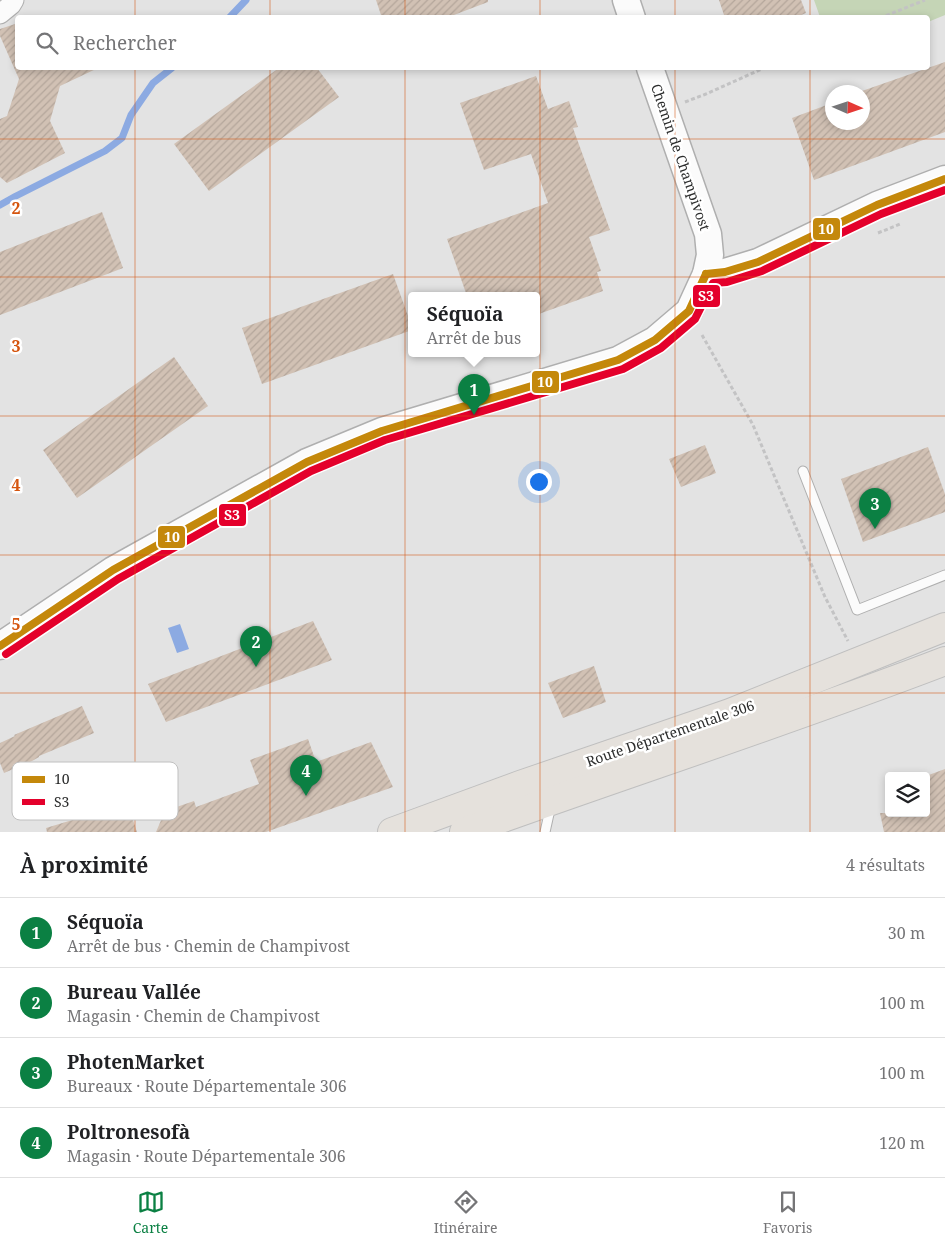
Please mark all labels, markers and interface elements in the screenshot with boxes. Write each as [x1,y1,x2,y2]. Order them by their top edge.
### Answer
search box [15,15,930,70]
icon: search [33,29,61,57]
text: Rechercher [73,30,177,56]
street label: Chemin de Champivost [647,81,715,233]
north arrow [825,85,870,130]
text: 2 [11,197,21,219]
line badge: 10 [812,217,841,241]
text: 10 [818,219,834,238]
line badge: S3 [692,284,721,308]
text: S3 [698,286,714,305]
popup [408,292,540,357]
text: Séquoïa [427,301,503,327]
text: Arrêt de bus [427,327,521,349]
text: 3 [11,335,21,357]
line badge: 10 [531,370,560,394]
text: 10 [537,372,553,391]
pin: 1 [458,374,490,415]
your location [526,469,552,495]
text: 4 [11,474,21,496]
pin: 3 [859,488,891,529]
line badge: S3 [218,503,247,527]
text: S3 [224,505,240,524]
line badge: 10 [157,525,186,549]
text: 10 [164,527,180,546]
text: 5 [11,613,21,635]
pin: 2 [240,626,272,667]
street label: Route Départementale 306 [583,695,757,771]
pin: 4 [290,755,322,796]
legend [12,762,178,820]
text: 10 [54,769,70,788]
map controls [885,772,930,817]
button: layers [885,772,930,817]
text: S3 [54,792,70,811]
text: À proximité [20,851,148,879]
text: 4 résultats [846,854,925,876]
text: Séquoïa [67,909,144,935]
text: 1 [31,922,41,944]
text: 30 m [888,922,925,944]
text: Arrêt de bus · Chemin de Champivost [67,935,350,957]
text: Bureau Vallée [67,979,201,1005]
text: 2 [31,992,41,1014]
text: 100 m [879,992,925,1014]
text: Magasin · Chemin de Champivost [67,1005,320,1027]
text: PhotenMarket [67,1049,204,1075]
text: 3 [31,1062,41,1084]
text: 100 m [879,1062,925,1084]
text: Bureaux · Route Départementale 306 [67,1075,347,1097]
text: Poltronesofà [67,1119,190,1145]
text: 4 [31,1132,41,1154]
text: 120 m [879,1132,925,1154]
text: Magasin · Route Départementale 306 [67,1145,346,1167]
tab: Carte [133,1188,168,1237]
tab: Itinéraire [434,1188,498,1237]
tab: Favoris [763,1188,812,1237]

